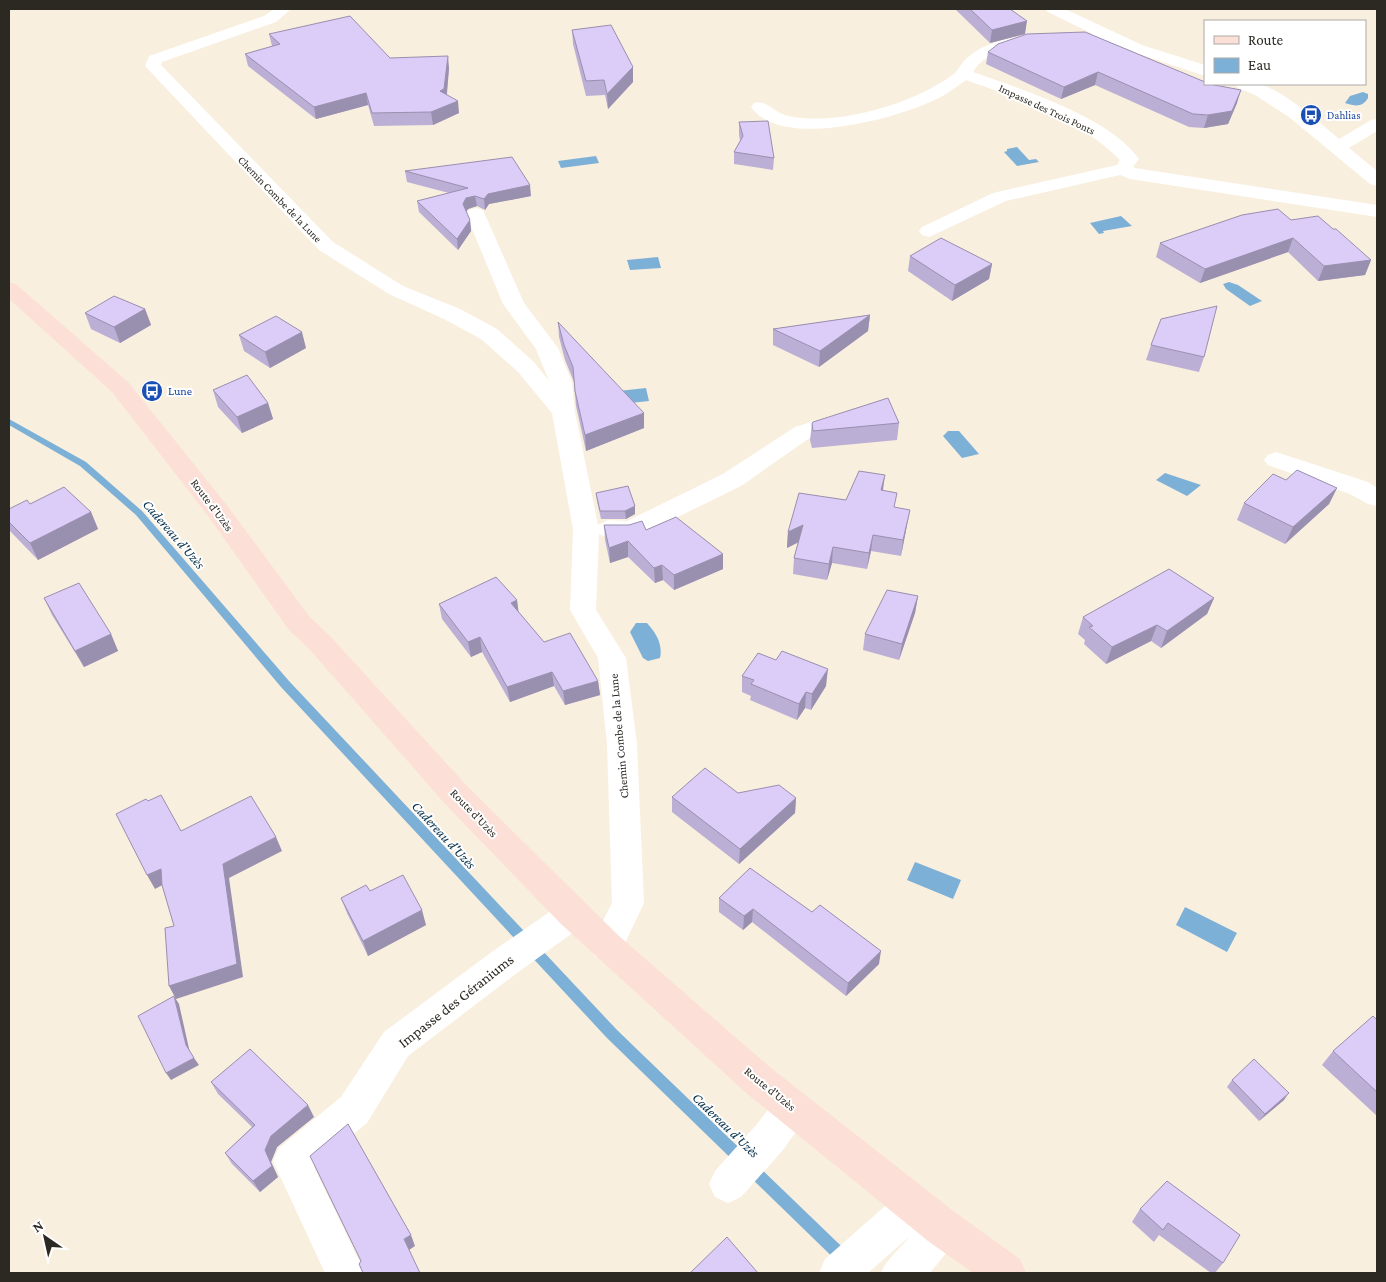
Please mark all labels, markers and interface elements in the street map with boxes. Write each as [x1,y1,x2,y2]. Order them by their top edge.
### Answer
legend [1204,20,1366,85]
text: Route [1248,32,1283,48]
text: Eau [1248,57,1271,73]
street label: Impasse des Trois Ponts [997,81,1097,137]
bus stop icon: Dahlias [1299,103,1323,127]
place label: Dahlias [1327,109,1361,121]
street label: Chemin Combe de la Lune [236,153,324,245]
bus stop icon: Lune [140,379,164,403]
place label: Lune [168,384,192,398]
street label: Route d'Uzès [188,476,236,534]
water label: Cadereau d'Uzès [140,496,209,572]
street label: Chemin Combe de la Lune [607,673,631,799]
street label: Route d'Uzès [447,786,501,840]
water label: Cadereau d'Uzès [409,798,480,873]
street label: Impasse des Géraniums [395,951,517,1052]
street label: Route d'Uzès [742,1064,799,1114]
water label: Cadereau d'Uzès [689,1089,763,1161]
north arrow [20,1212,70,1262]
text: N [29,1217,47,1236]

